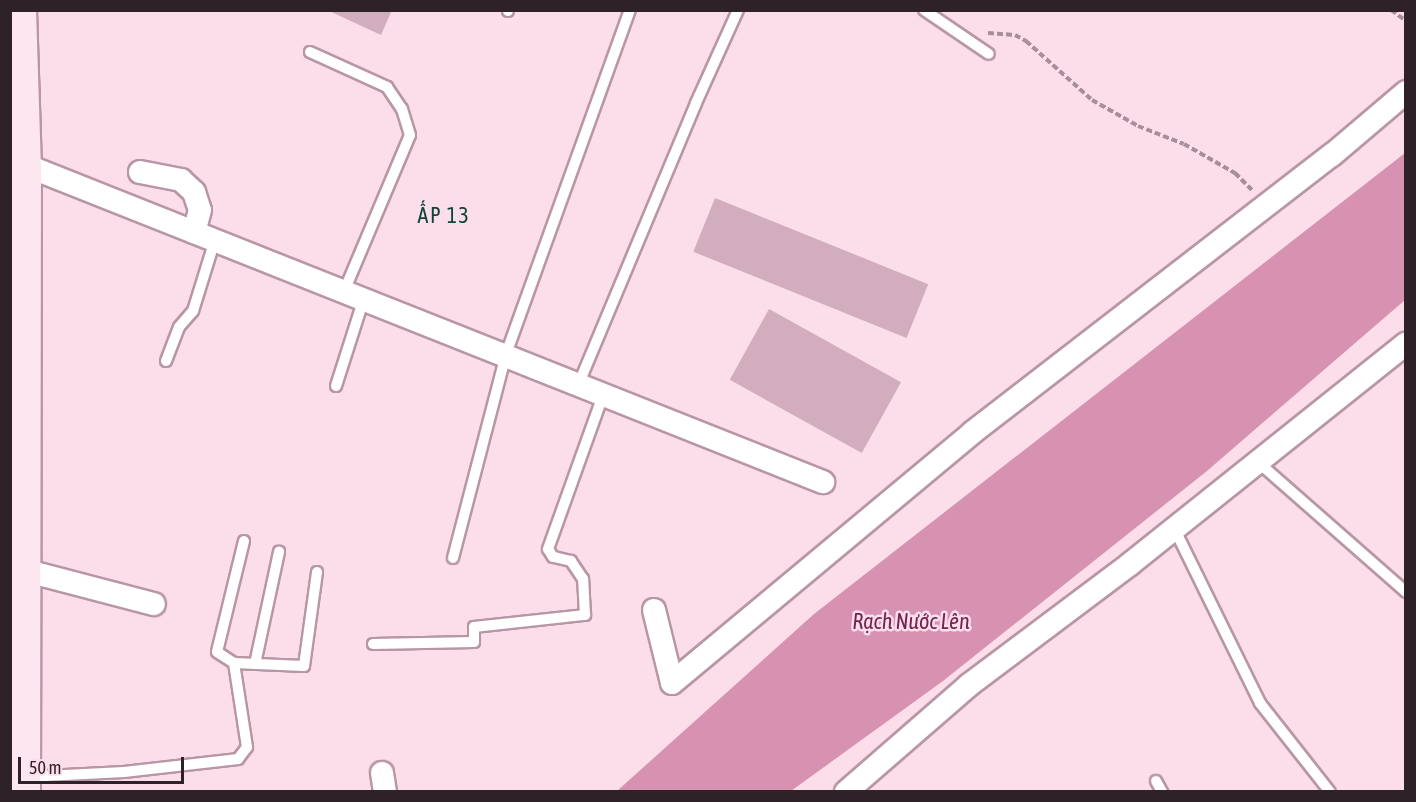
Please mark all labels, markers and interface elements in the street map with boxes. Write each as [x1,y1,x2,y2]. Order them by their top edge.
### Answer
district label: ẤP 13 [418,203,470,229]
water label: Rạch Nước Lên [852,609,970,635]
scale bar [21,745,188,783]
text: 50 m [29,757,61,778]

